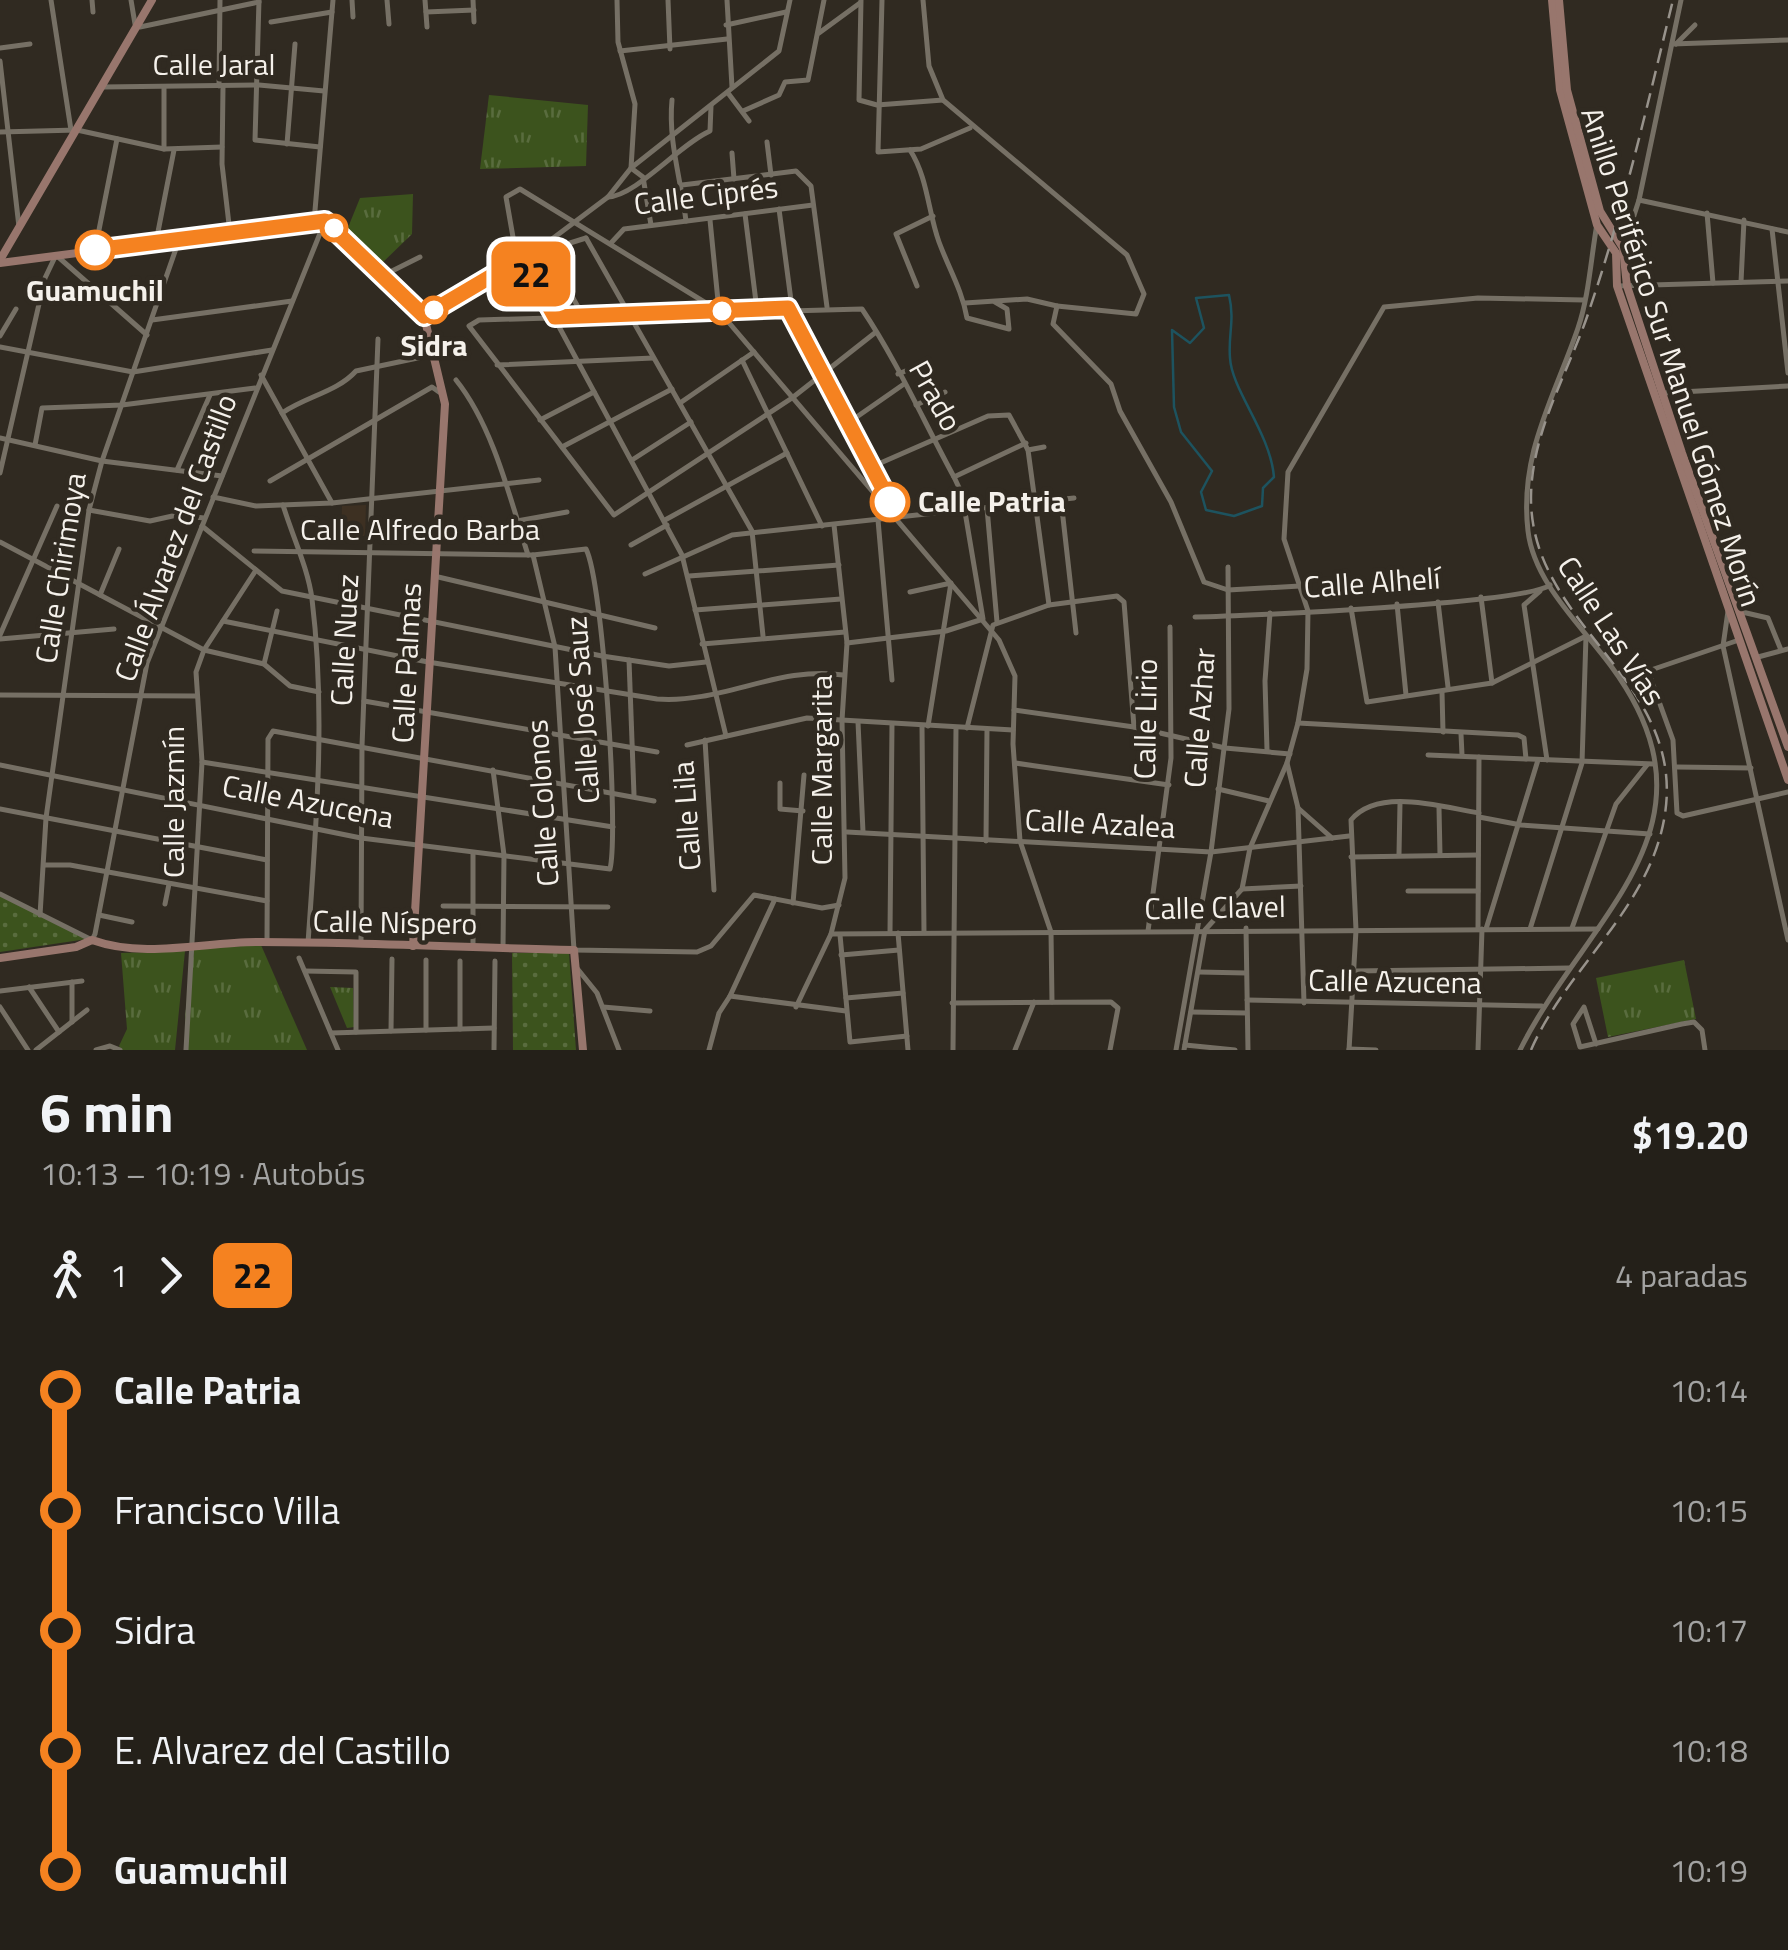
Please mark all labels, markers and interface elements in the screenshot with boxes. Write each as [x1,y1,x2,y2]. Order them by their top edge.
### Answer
street label: Calle Jaral [153,41,276,87]
street label: Anillo Periférico Sur Manuel Gómez Morín [1569,101,1775,612]
street label: Calle Ciprés [631,163,781,227]
unlabelled marker [321,215,347,241]
marker: Guamuchil [76,231,114,269]
line badge: 22 [486,242,576,306]
text: 22 [511,247,551,301]
place label: Guamuchil [26,267,164,313]
marker: Sidra [421,297,447,323]
unlabelled marker [709,298,735,324]
place label: Sidra [400,322,468,368]
street label: Prado [898,352,974,439]
street label: Calle Álvarez del Castillo [102,387,249,688]
street label: Calle Chirimoya [22,469,98,667]
place label: Calle Patria [918,478,1066,524]
marker: Calle Patria [871,483,909,521]
street label: Calle Alfredo Barba [300,506,540,552]
street label: Calle Las Vías [1546,547,1677,714]
street label: Calle Alhelí [1302,554,1444,610]
street label: Calle Nuez [318,573,370,707]
street label: Calle Palmas [379,582,433,744]
street label: Calle José Sauz [553,615,611,805]
street label: Calle Azhar [1171,646,1227,789]
street label: Calle Lirio [1121,658,1169,780]
street label: Calle Margarita [798,675,844,865]
street label: Calle Colonos [513,718,571,888]
street label: Calle Jazmín [150,726,196,878]
street label: Calle Lila [659,760,713,872]
street label: Calle Azucena [219,762,398,840]
street label: Calle Azalea [1024,796,1176,850]
street label: Calle Clavel [1144,883,1286,931]
street label: Calle Níspero [312,898,478,946]
street label: Calle Azucena [1308,956,1482,1006]
text: 6 min [40,1070,174,1153]
text: $19.20 [1632,1106,1748,1164]
text: 10:13 – 10:19 · Autobús [40,1149,365,1197]
icon: walk [40,1248,95,1303]
icon: forward [143,1248,198,1303]
text: 22 [233,1248,272,1302]
text: 1 [110,1251,128,1299]
text: 4 paradas [1615,1251,1748,1299]
text: Calle Patria [114,1361,301,1419]
text: 10:14 [1669,1366,1748,1414]
text: Francisco Villa [114,1481,340,1539]
text: 10:15 [1669,1486,1748,1534]
text: Sidra [114,1601,195,1659]
text: 10:17 [1669,1606,1748,1654]
text: E. Alvarez del Castillo [114,1721,451,1779]
text: 10:18 [1669,1726,1748,1774]
text: Guamuchil [114,1841,289,1899]
text: 10:19 [1669,1846,1748,1894]

